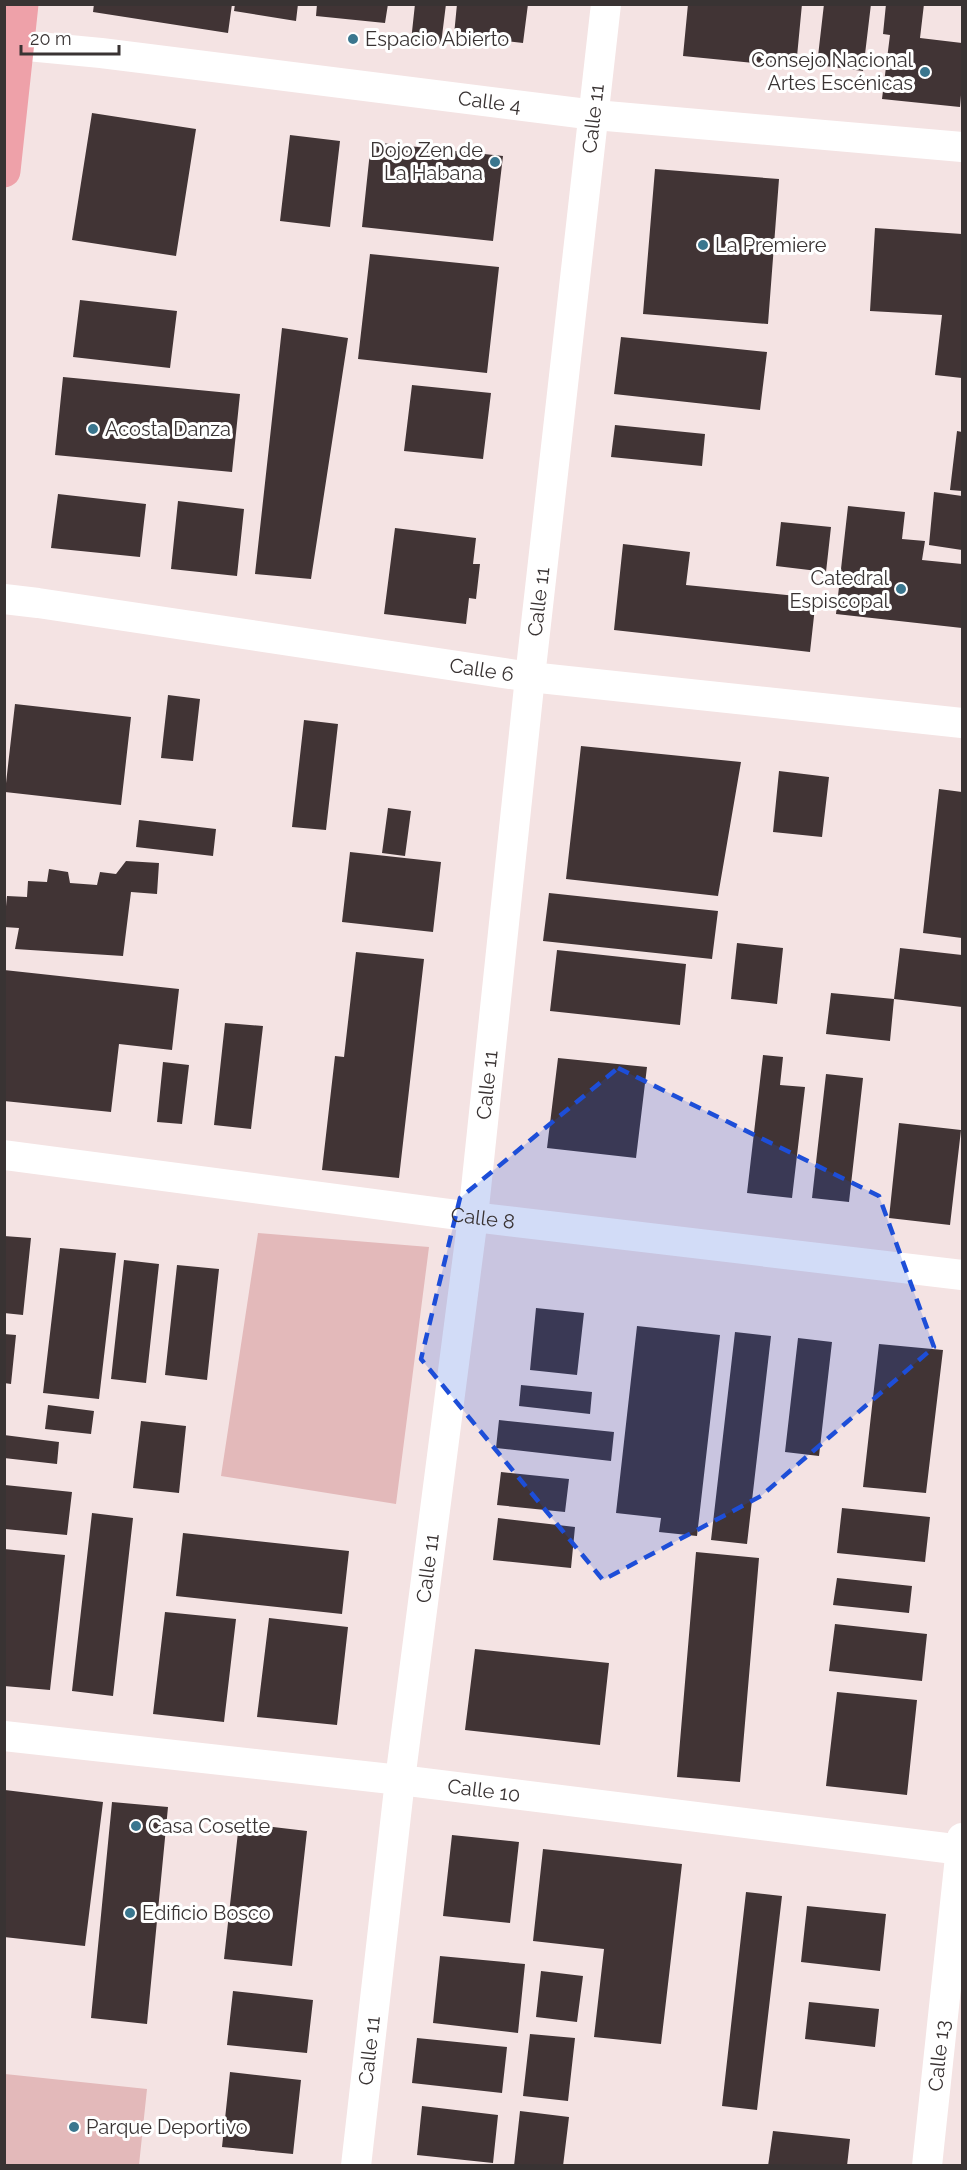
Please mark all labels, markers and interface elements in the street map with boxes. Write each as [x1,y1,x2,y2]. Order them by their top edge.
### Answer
scale bar [21,18,118,56]
place label: Espacio Abierto [365,27,509,51]
text: 20 m [30,28,72,49]
marker: Espacio Abierto [346,32,360,46]
place label: Consejo Nacional Artes Escénicas [751,48,914,95]
marker: Consejo Nacional Artes Escénicas [918,65,932,79]
street label: Calle 11 [577,82,609,155]
street label: Calle 4 [457,86,523,118]
place label: Dojo Zen de La Habana [370,138,483,185]
marker: Dojo Zen de La Habana [488,155,502,169]
place label: La Premiere [715,233,827,257]
marker: La Premiere [696,238,710,252]
place label: Acosta Danza [105,417,231,441]
marker: Acosta Danza [86,422,100,436]
street label: Calle 11 [523,565,554,638]
place label: Catedral Espiscopal [789,566,890,613]
marker: Catedral Espiscopal [894,582,908,596]
street label: Calle 6 [448,653,515,686]
street label: Calle 11 [471,1049,503,1121]
street label: Calle 8 [449,1202,516,1234]
street label: Calle 11 [411,1532,444,1604]
street label: Calle 10 [446,1774,522,1807]
place label: Casa Cosette [148,1814,270,1838]
marker: Casa Cosette [129,1819,143,1833]
place label: Edificio Bosco [142,1901,271,1925]
marker: Edificio Bosco [123,1906,137,1920]
street label: Calle 11 [353,2014,385,2087]
street label: Calle 13 [923,2019,955,2093]
place label: Parque Deportivo [86,2115,248,2139]
marker: Parque Deportivo [67,2120,81,2134]

